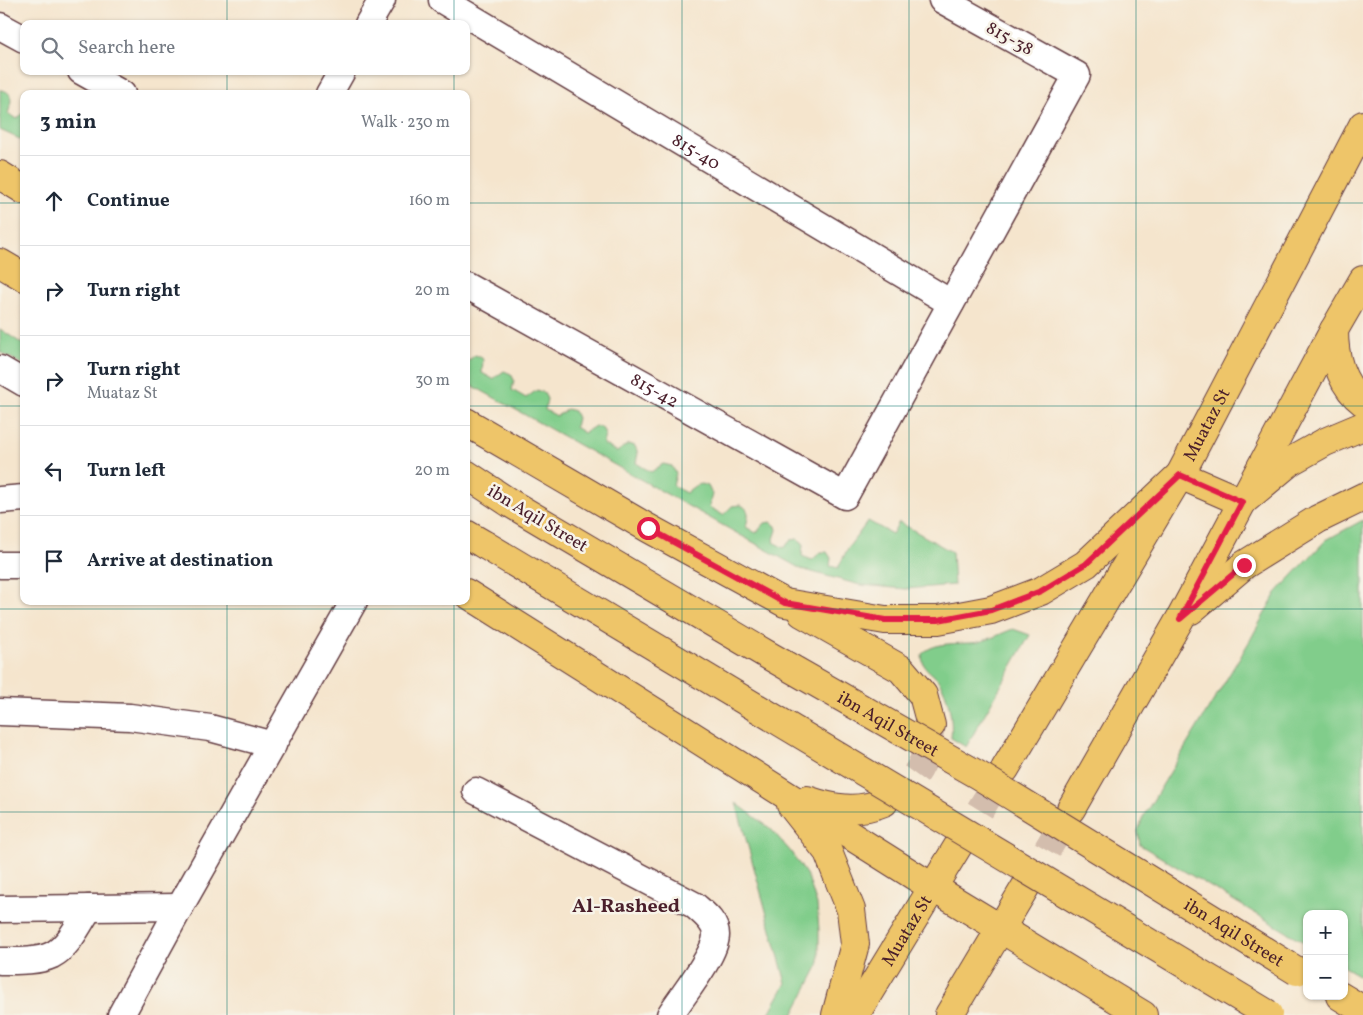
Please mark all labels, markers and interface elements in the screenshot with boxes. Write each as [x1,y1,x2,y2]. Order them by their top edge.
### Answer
street label: 815-38 [981,16,1038,63]
search box [20,20,470,75]
icon: search [38,34,66,62]
text: Search here [78,35,175,61]
text: 3 min [40,108,96,137]
text: Walk · 230 m [361,112,450,134]
street label: 815-40 [667,128,725,177]
icon: ahead [40,187,68,215]
text: Continue [87,188,170,214]
text: 160 m [409,190,450,212]
icon: right [40,277,68,305]
text: Turn right [87,278,180,304]
text: 20 m [415,280,450,302]
text: Turn right [87,357,180,383]
icon: right [40,367,68,395]
street label: 815-42 [625,368,683,415]
text: 30 m [415,370,450,392]
text: Muataz St [87,383,158,405]
street label: Muataz St [1178,384,1237,466]
icon: left [40,457,68,485]
text: Turn left [87,458,166,484]
text: 20 m [415,460,450,482]
street label: ibn Aqil Street [482,479,592,559]
route start [637,517,660,540]
icon: arrive [40,547,68,575]
text: Arrive at destination [87,548,273,574]
route end [1233,554,1256,577]
street label: ibn Aqil Street [832,686,943,764]
street label: Muataz St [876,891,939,972]
district label: Al-Rasheed [572,893,680,921]
street label: ibn Aqil Street [1179,893,1288,974]
map controls [1303,910,1348,1000]
button: + [1303,910,1348,955]
button: − [1303,955,1348,1000]

